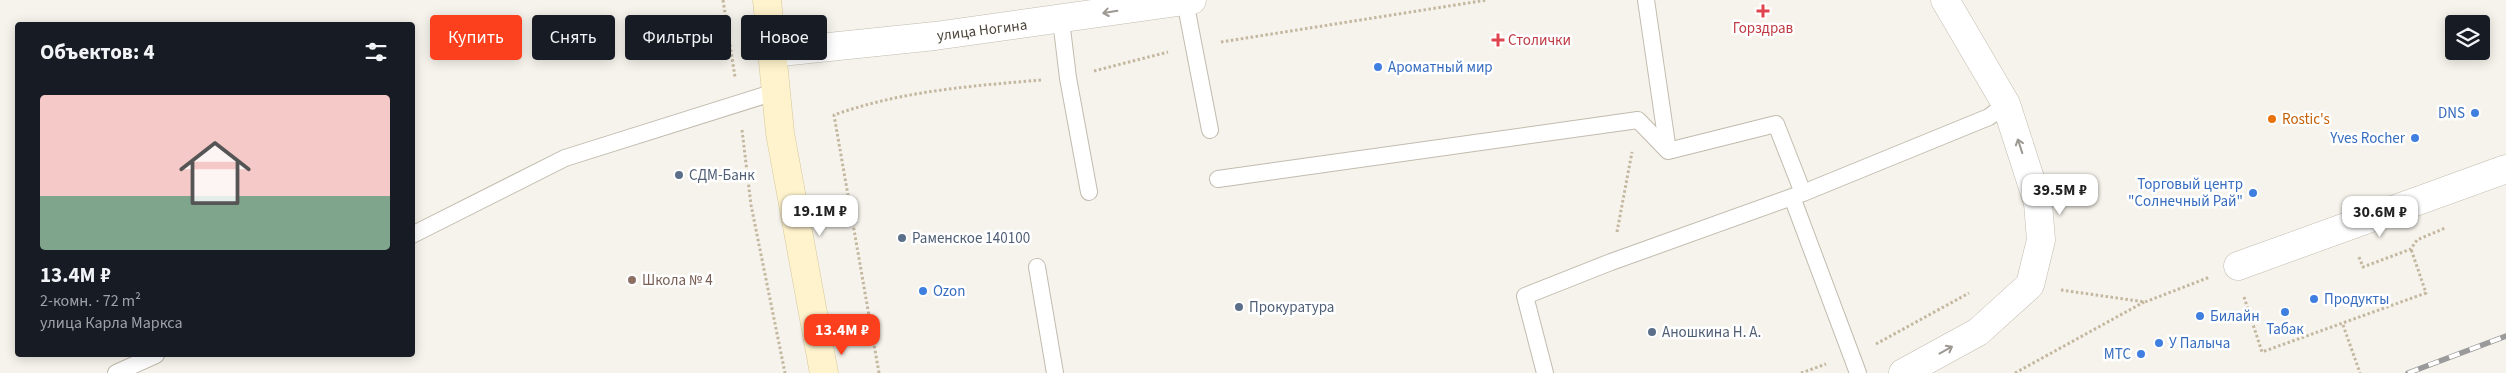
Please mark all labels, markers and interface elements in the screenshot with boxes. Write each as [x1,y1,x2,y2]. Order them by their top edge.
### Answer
marker: Горздрав [1757,5,1769,17]
one-way arrow [1102,8,1118,18]
chip: Купить [430,15,522,60]
chip: Снять [532,15,615,60]
chip: Фильтры [625,15,731,60]
chip: Новое [741,15,827,60]
street label: улица Ногина [936,15,1028,46]
map controls [2445,15,2490,60]
button: layers [2445,15,2490,60]
place label: Горздрав [1733,18,1794,39]
place label: Столички [1508,30,1571,51]
marker: Столички [1492,34,1504,46]
text: Объектов: 4 [40,37,155,67]
icon: filters [362,38,390,66]
place label: Ароматный мир [1388,57,1493,78]
marker: Ароматный мир [1372,61,1384,73]
place label: DNS [2438,103,2465,124]
marker: DNS [2469,107,2481,119]
place label: Rostic's [2282,109,2330,130]
marker: Rostic's [2266,113,2278,125]
icon: home [170,128,260,218]
place label: Yves Rocher [2329,128,2406,149]
marker: Yves Rocher [2409,132,2421,144]
one-way arrow [2014,139,2024,155]
place label: СДМ-Банк [689,165,755,186]
marker: СДМ-Банк [673,169,685,181]
pin: 39.5M ₽ [2014,174,2106,216]
place label: Торговый центр "Солнечный Рай" [2128,174,2243,212]
text: 39.5M ₽ [2033,179,2087,201]
marker: Торговый центр "Солнечный Рай" [2247,187,2259,199]
pin: 19.1M ₽ [774,194,866,237]
pin: 30.6M ₽ [2334,196,2426,238]
text: 19.1M ₽ [793,200,847,222]
text: 30.6M ₽ [2353,201,2407,223]
place label: Раменское 140100 [912,228,1030,249]
marker: Раменское 140100 [896,232,908,244]
text: 13.4M ₽ [40,260,111,290]
place label: Школа № 4 [642,270,713,291]
marker: Школа № 4 [626,274,638,286]
place label: Ozon [933,281,965,302]
marker: Ozon [917,285,929,297]
place label: Продукты [2324,289,2389,310]
text: 2-комн. · 72 m² [40,290,141,312]
marker: Продукты [2308,293,2320,305]
place label: Прокуратура [1249,297,1334,318]
marker: Прокуратура [1233,301,1245,313]
place label: Билайн [2210,306,2260,327]
marker: Табак [2279,306,2291,318]
marker: Билайн [2194,310,2206,322]
text: улица Карла Маркса [40,312,183,334]
pin: 13.4M ₽ [796,314,888,356]
text: 13.4M ₽ [815,319,869,341]
place label: Табак [2266,319,2304,340]
place label: Аношкина Н. А. [1662,322,1761,343]
marker: Аношкина Н. А. [1646,326,1658,338]
place label: У Палыча [2169,333,2230,354]
marker: У Палыча [2153,337,2165,349]
one-way arrow [1938,344,1953,354]
place label: МТС [2104,344,2131,365]
marker: МТС [2135,348,2147,360]

